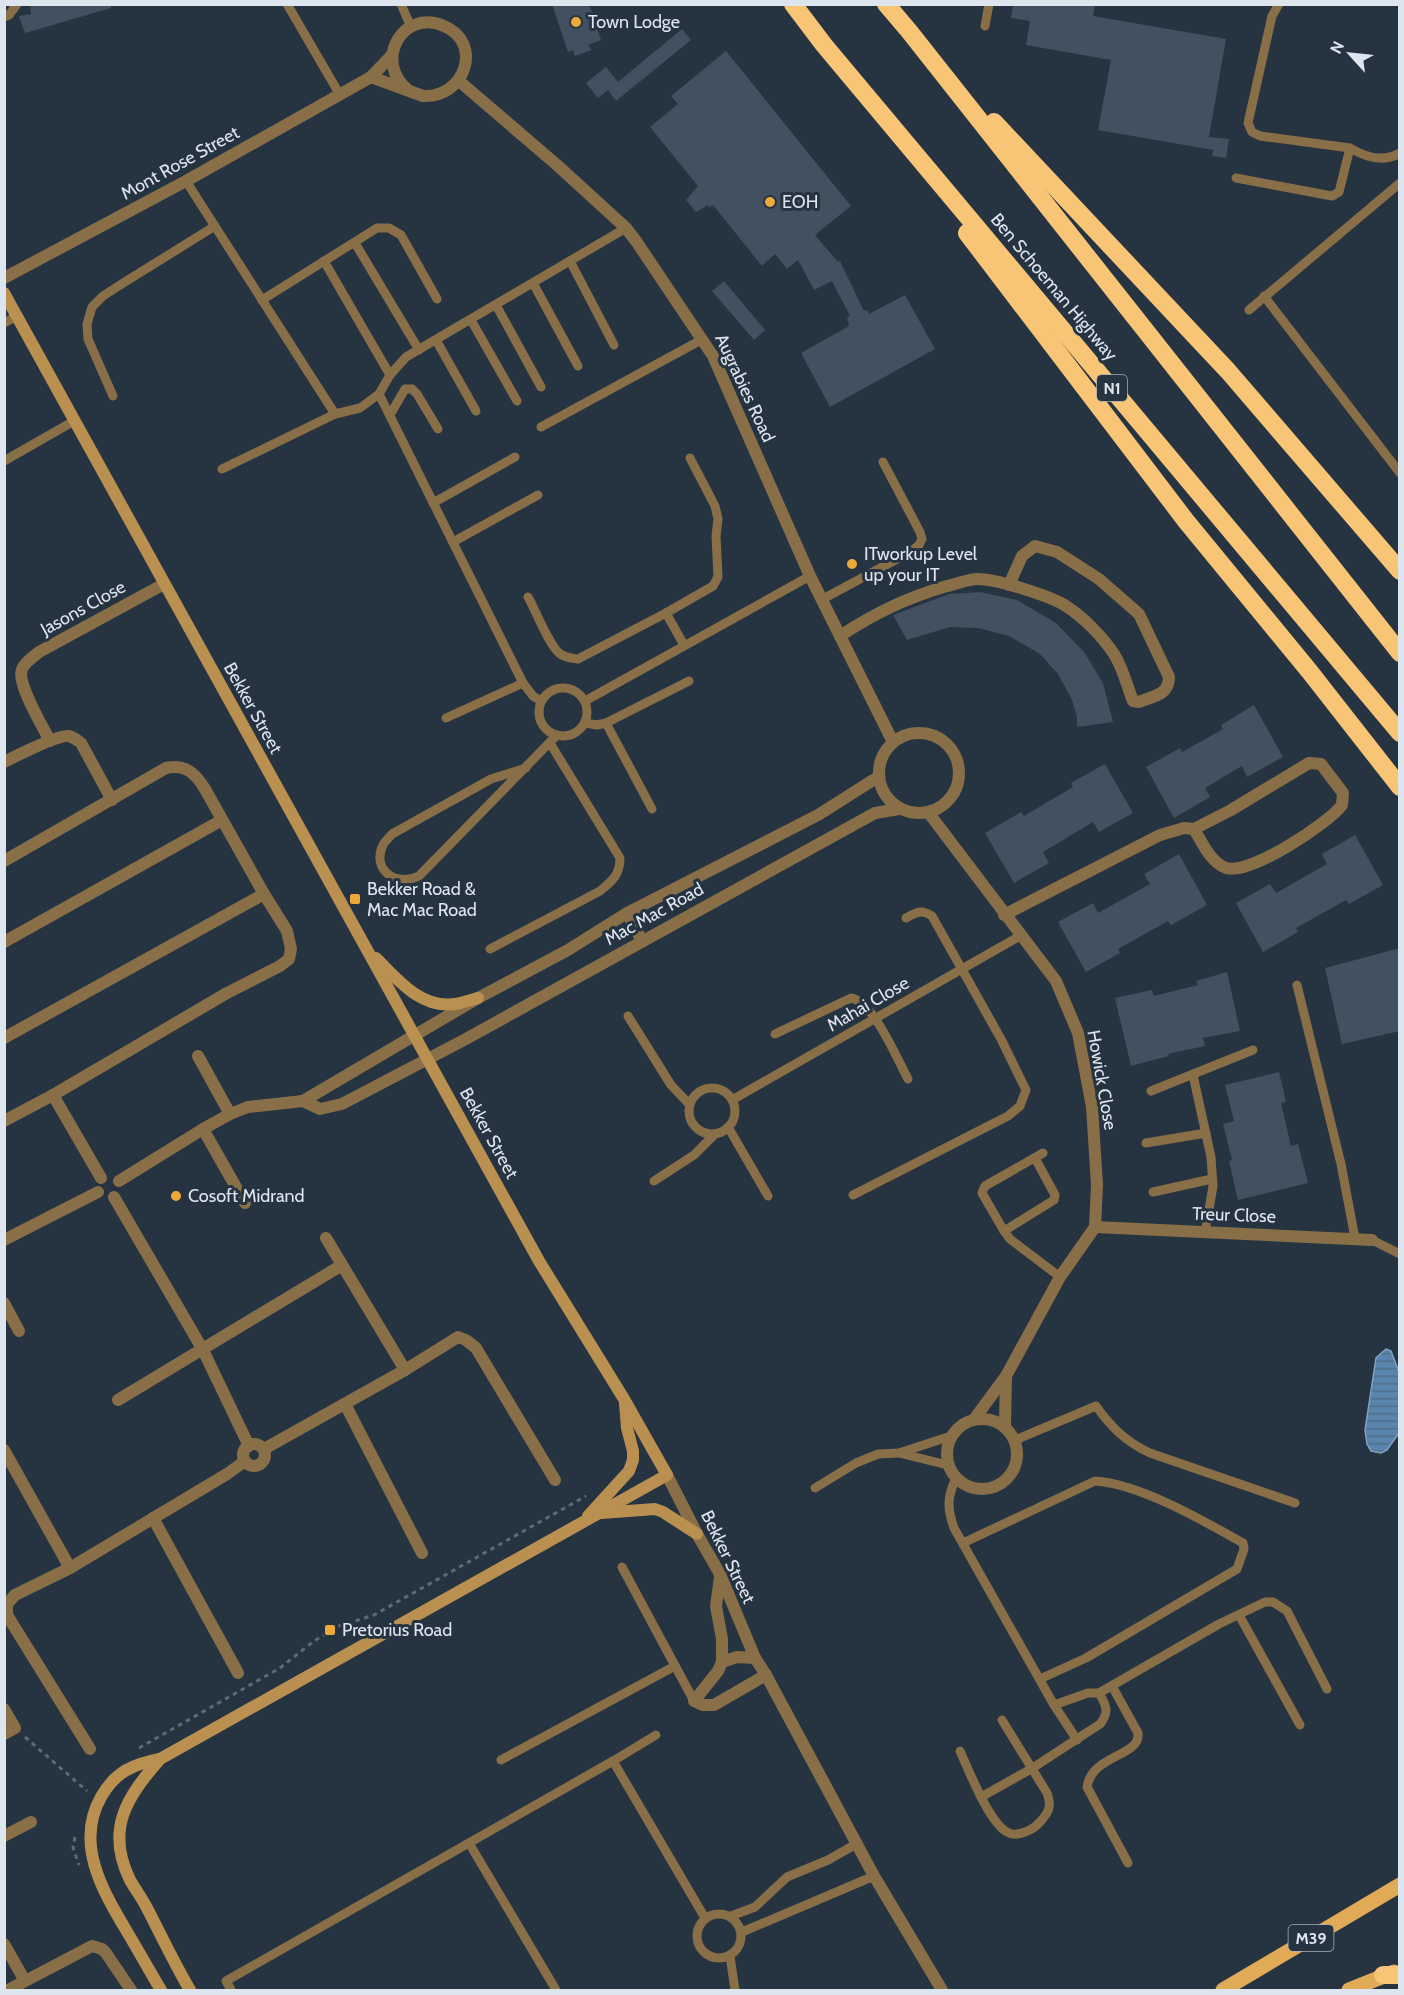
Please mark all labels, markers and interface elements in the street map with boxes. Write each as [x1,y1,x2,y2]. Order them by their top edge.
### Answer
place label: Town Lodge [588,11,680,33]
marker: Town Lodge [569,15,583,29]
north arrow [1320,24,1380,84]
text: N [1326,38,1348,57]
street label: Mont Rose Street [117,121,243,205]
place label: EOH [782,191,818,213]
marker: EOH [763,195,777,209]
street label: Ben Schoeman Highway [986,209,1122,365]
street label: Augrabies Road [710,330,780,446]
road number: N1 [1097,375,1127,401]
place label: ITworkup Level up your IT [864,543,978,586]
marker: ITworkup Level up your IT [845,557,859,571]
street label: Jasons Close [36,576,129,641]
street label: Bekker Street [219,659,287,757]
place label: Bekker Road & Mac Mac Road [367,878,477,921]
street label: Mac Mac Road [601,878,707,950]
marker: Bekker Road & Mac Mac Road [348,892,362,906]
street label: Mahai Close [823,972,913,1036]
street label: Howick Close [1082,1028,1122,1132]
street label: Bekker Street [455,1084,523,1182]
place label: Cosoft Midrand [188,1185,305,1207]
marker: Cosoft Midrand [169,1189,183,1203]
street label: Treur Close [1192,1203,1276,1227]
street label: Bekker Street [696,1507,760,1607]
place label: Pretorius Road [342,1619,452,1641]
marker: Pretorius Road [323,1623,337,1637]
road number: M39 [1288,1925,1334,1951]

